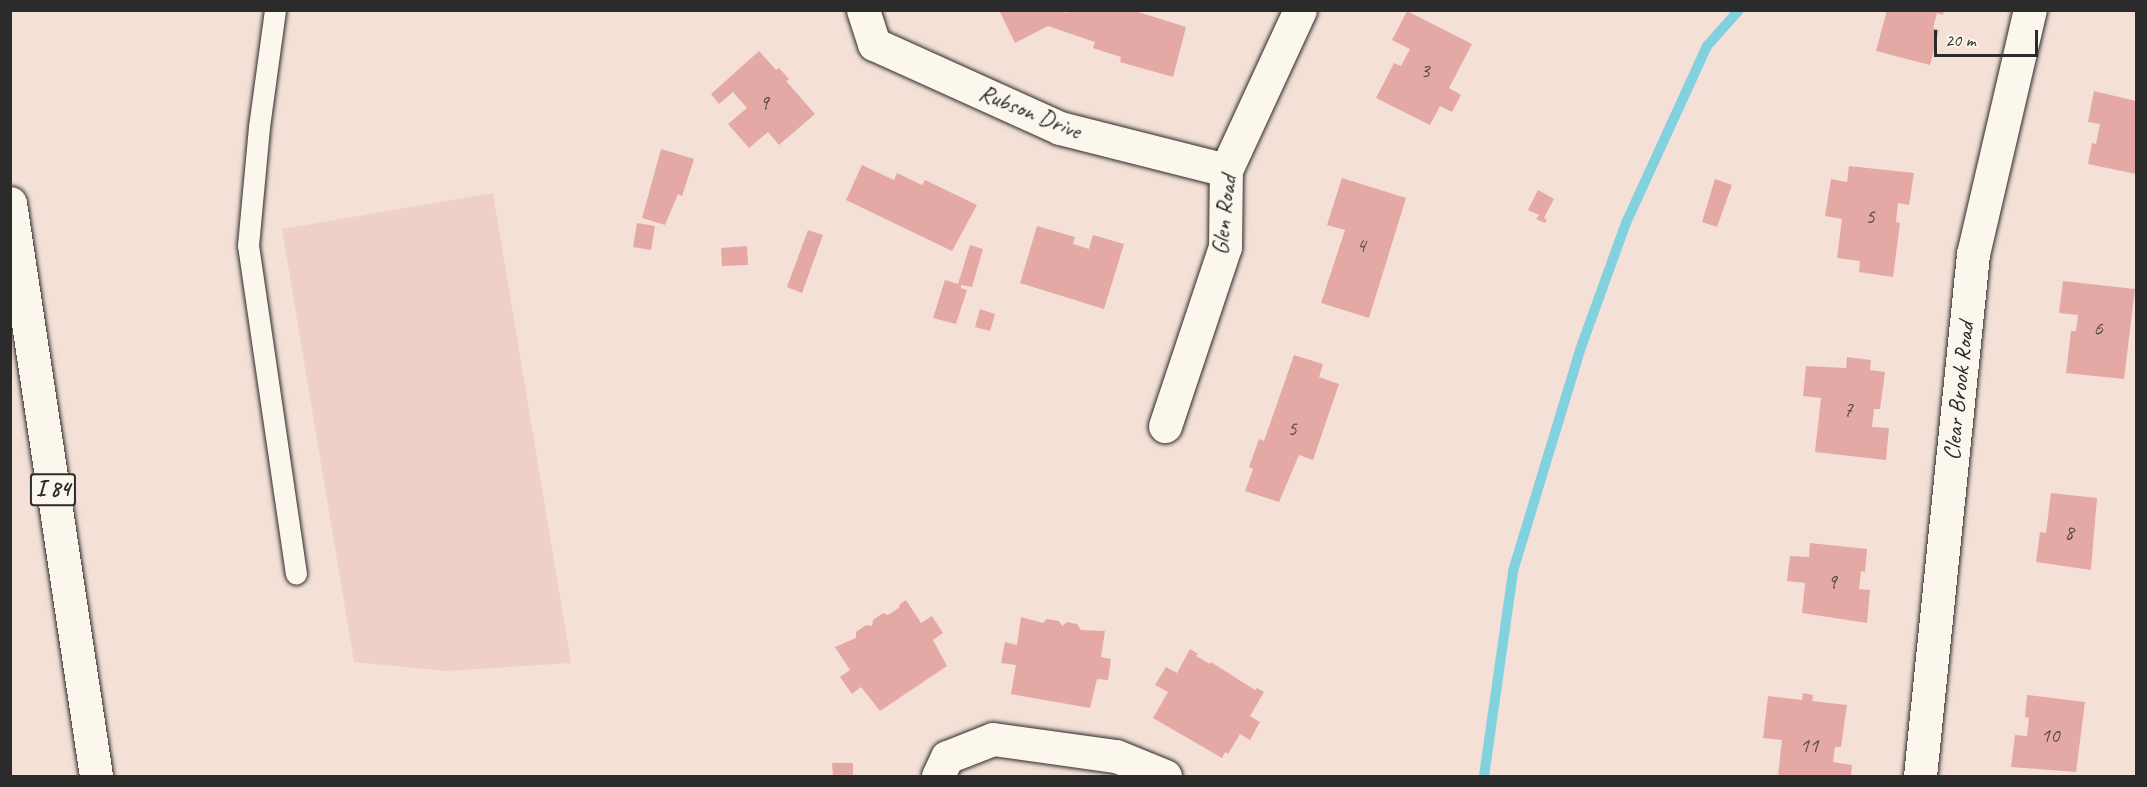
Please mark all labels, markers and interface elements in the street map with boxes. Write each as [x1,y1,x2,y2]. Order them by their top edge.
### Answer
scale bar [1937,18,2040,56]
text: 20 m [1945,29,1976,51]
house number: 3 [1420,57,1430,83]
street label: Rubson Drive [975,78,1085,146]
house number: 9 [759,89,769,115]
street label: Glen Road [1205,173,1243,257]
house number: 5 [1865,203,1875,229]
house number: 4 [1356,232,1366,258]
house number: 6 [2093,315,2103,341]
street label: Clear Brook Road [1937,320,1981,462]
house number: 7 [1843,396,1853,422]
house number: 5 [1287,415,1297,441]
road number: I 84 [29,471,77,509]
house number: 8 [2064,519,2074,545]
house number: 9 [1827,568,1837,594]
house number: 10 [2041,722,2059,748]
house number: 11 [1800,732,1818,758]

